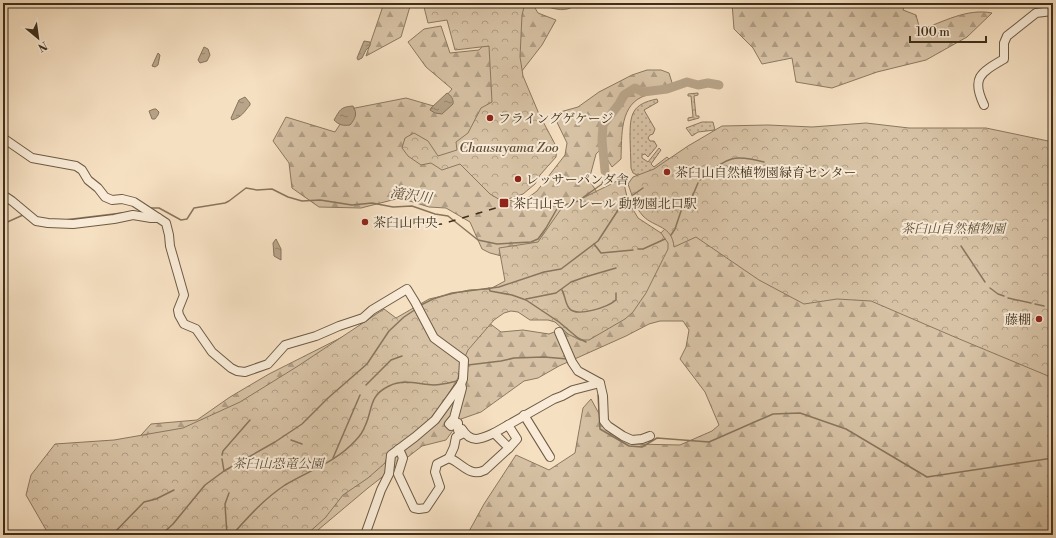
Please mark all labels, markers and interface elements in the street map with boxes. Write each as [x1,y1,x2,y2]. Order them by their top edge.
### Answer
north arrow [18,18,58,58]
scale bar [910,18,986,44]
text: 100 m [916,25,950,40]
text: N [35,38,50,54]
place label: フライングゲケージ [498,111,614,127]
marker: フライングゲケージ [485,113,495,123]
park label: Chausuyama Zoo [459,140,559,156]
place label: 茶臼山自然植物園緑育センター [675,165,856,181]
marker: 茶臼山自然植物園緑育センター [662,167,672,177]
place label: レッサーパンダ舎 [526,172,629,188]
marker: レッサーパンダ舎 [513,174,523,184]
water label: 滝沢川 [389,184,435,208]
place label: 茶臼山モノレール 動物園北口駅 [513,196,697,212]
marker: 茶臼山モノレール 動物園北口駅 [498,197,510,209]
place label: 茶臼山中央 [373,215,438,231]
marker: 茶臼山中央 [360,217,370,227]
park label: 茶臼山自然植物園 [901,221,1007,237]
place label: 藤棚 [1005,312,1031,328]
marker: 藤棚 [1034,314,1044,324]
park label: 茶臼山恐竜公園 [232,456,325,472]

